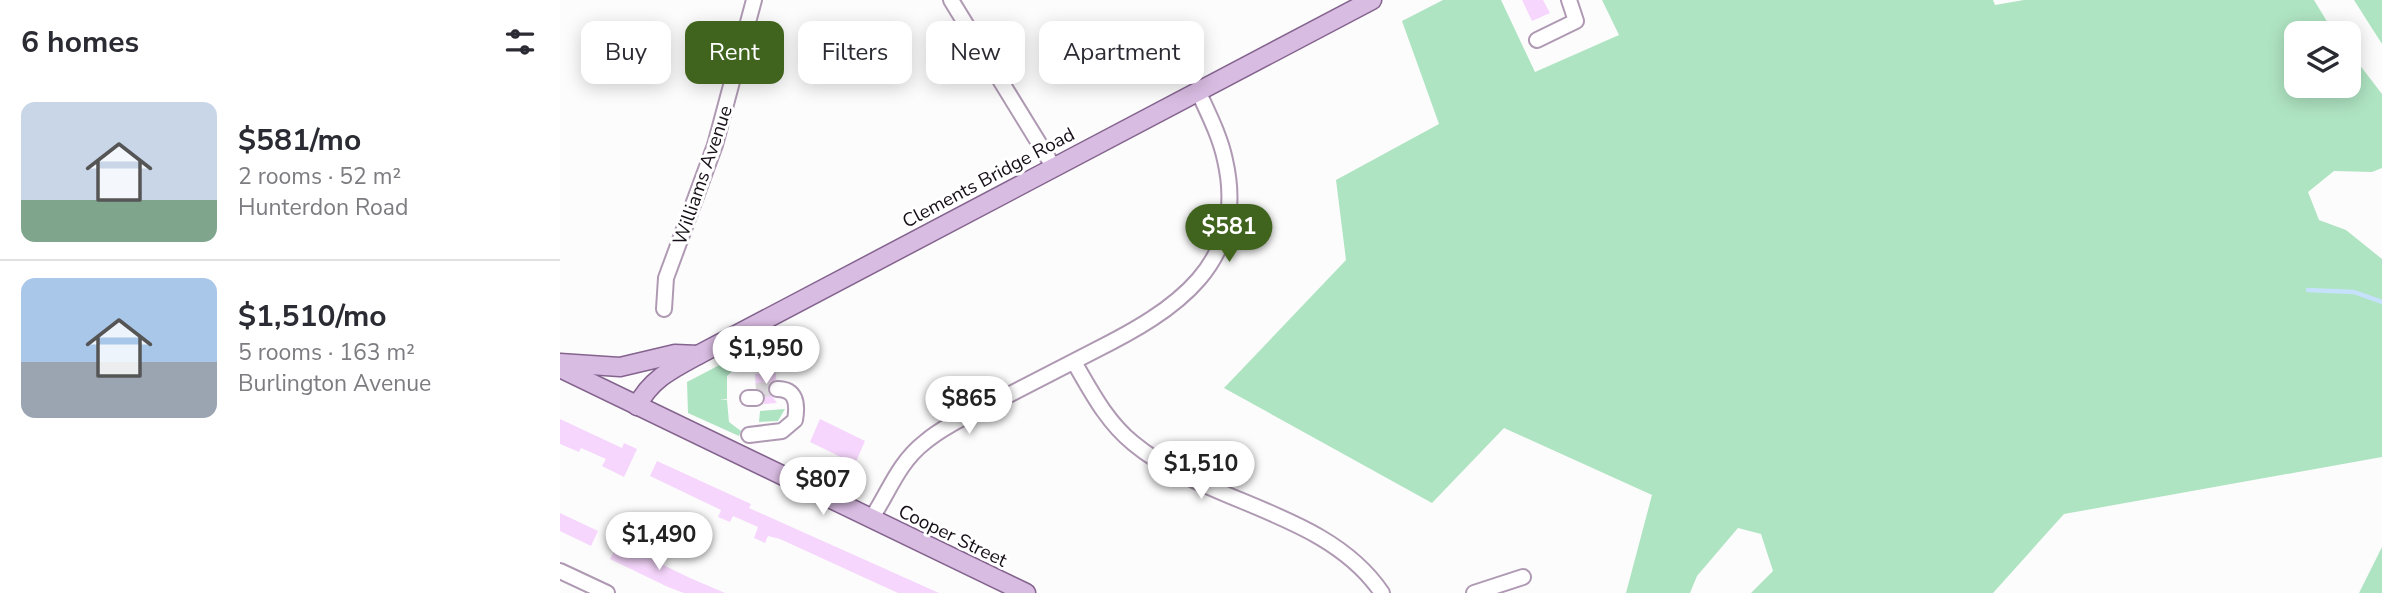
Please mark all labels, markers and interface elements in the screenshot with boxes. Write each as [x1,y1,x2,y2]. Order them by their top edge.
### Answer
chip: Buy [581,21,671,84]
chip: Rent [685,21,784,84]
chip: Filters [798,21,912,84]
chip: New [926,21,1025,84]
chip: Apartment [1039,21,1204,84]
map controls [2284,21,2361,98]
button: layers [2284,21,2361,98]
text: 6 homes [21,22,139,63]
icon: filters [501,23,539,61]
street label: Williams Avenue [667,102,739,249]
text: $581/mo [238,120,361,161]
street label: Clements Bridge Road [898,121,1079,234]
icon: home [77,130,161,214]
text: 2 rooms · 52 m² [238,161,401,192]
text: Hunterdon Road [238,192,408,223]
pin: $581 [1188,204,1270,264]
text: $581 [1201,211,1257,242]
text: $1,510/mo [238,296,387,337]
icon: home [77,306,161,390]
pin: $1,950 [709,326,823,386]
text: $1,950 [729,333,803,364]
text: 5 rooms · 163 m² [238,337,415,368]
text: Burlington Avenue [238,368,431,399]
pin: $865 [928,376,1010,436]
text: $865 [941,383,997,414]
pin: $1,510 [1144,442,1258,501]
text: $1,510 [1164,448,1238,479]
pin: $807 [782,458,864,517]
text: $807 [795,464,851,495]
street label: Cooper Street [894,498,1012,574]
pin: $1,490 [602,512,716,572]
text: $1,490 [622,519,696,550]

